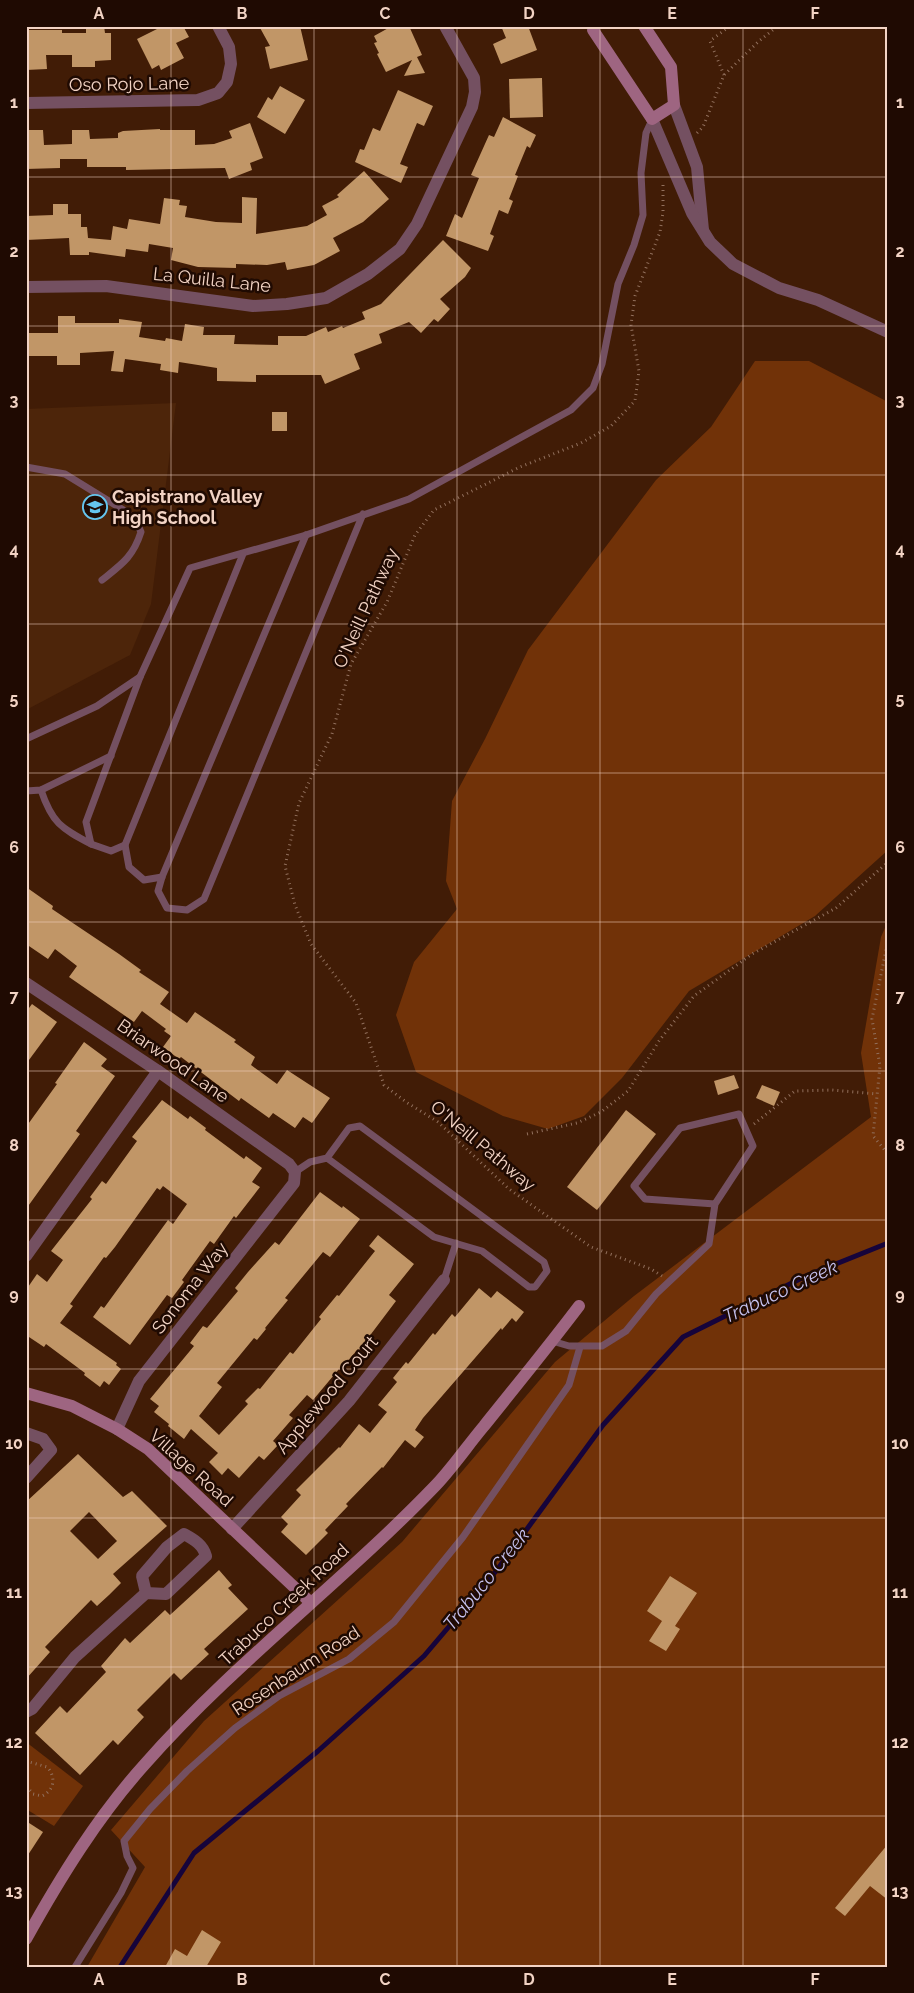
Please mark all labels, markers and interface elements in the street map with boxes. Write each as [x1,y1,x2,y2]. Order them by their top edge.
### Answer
text: A [94,4,105,23]
text: B [237,4,248,23]
text: C [380,4,391,23]
text: D [523,4,535,23]
text: E [667,4,677,23]
text: F [810,4,820,23]
street label: Oso Rojo Lane [69,72,190,95]
text: 1 [10,93,18,112]
text: 1 [896,93,904,112]
text: 2 [9,242,19,261]
text: 2 [895,242,905,261]
street label: La Quilla Lane [152,263,273,296]
text: 3 [10,391,19,410]
text: 3 [896,391,905,410]
place label: Capistrano Valley High School [112,486,263,528]
school or university icon: Capistrano Valley High School [82,494,108,520]
text: 4 [9,540,19,559]
text: 4 [895,540,905,559]
street label: O'Neill Pathway [329,544,403,671]
text: 5 [10,689,19,708]
text: 5 [896,689,905,708]
text: 6 [9,838,19,857]
text: 6 [895,838,905,857]
text: 7 [10,987,19,1006]
text: 7 [896,987,905,1006]
street label: Briarwood Lane [114,1014,233,1107]
street label: O'Neill Pathway [427,1096,540,1196]
text: 8 [9,1136,19,1155]
text: 8 [895,1136,905,1155]
street label: Sonoma Way [147,1238,232,1338]
water label: Trabuco Creek [719,1255,841,1327]
text: 9 [9,1285,19,1304]
text: 9 [895,1285,905,1304]
street label: Applewood Court [271,1332,382,1458]
street label: Village Road [145,1425,237,1511]
text: 10 [5,1434,23,1453]
text: 10 [891,1434,909,1453]
water label: Trabuco Creek [438,1524,534,1634]
street label: Trabuco Creek Road [215,1539,353,1670]
text: 11 [6,1583,22,1602]
text: 11 [892,1583,908,1602]
street label: Rosenbaum Road [228,1622,363,1720]
text: 12 [6,1733,22,1752]
text: 12 [892,1733,908,1752]
text: 13 [6,1882,22,1901]
text: 13 [892,1882,908,1901]
text: A [94,1970,105,1989]
text: B [237,1970,248,1989]
text: C [380,1970,391,1989]
text: D [523,1970,535,1989]
text: E [667,1970,677,1989]
text: F [810,1970,820,1989]

